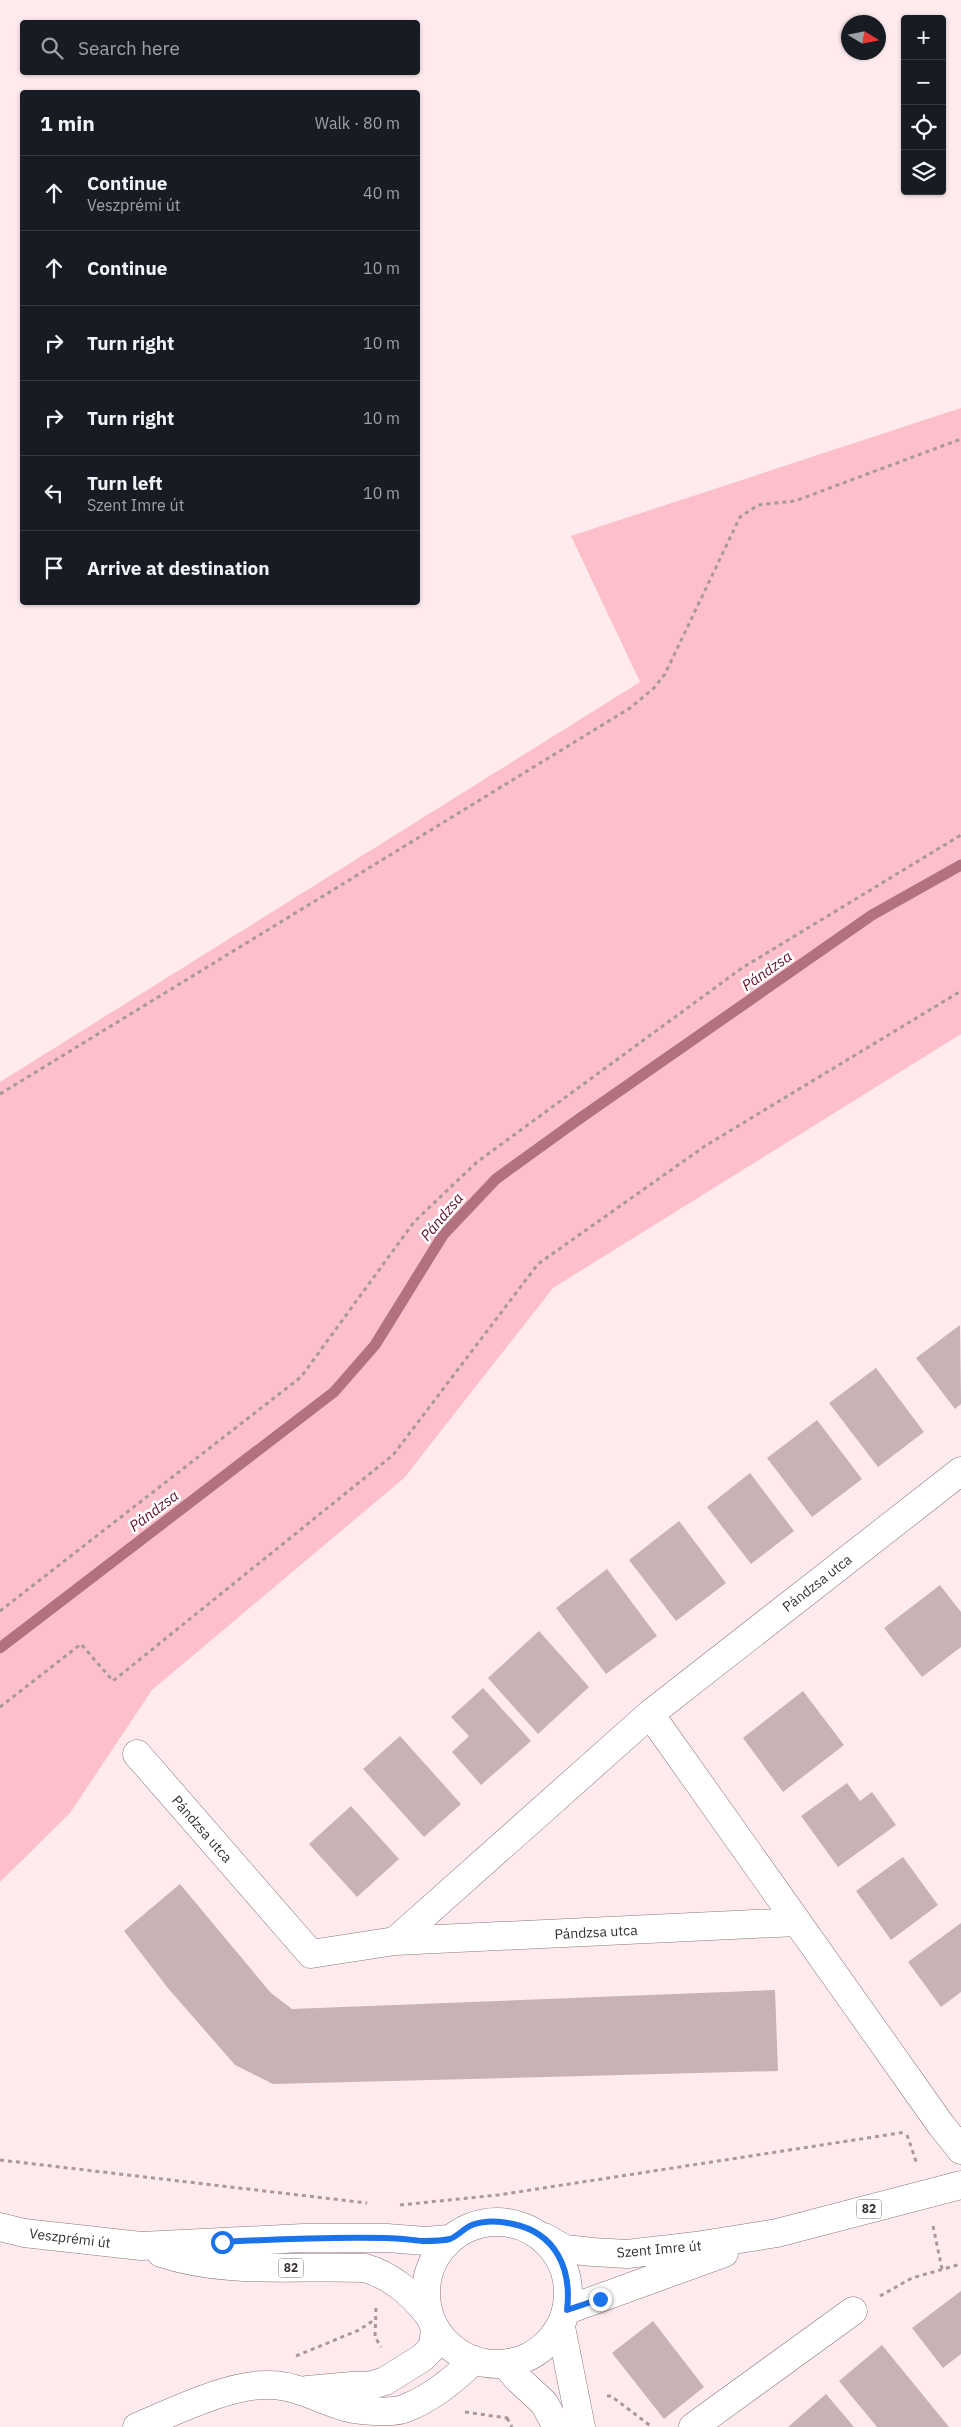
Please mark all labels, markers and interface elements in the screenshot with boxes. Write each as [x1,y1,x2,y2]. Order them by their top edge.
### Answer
north arrow [841,15,886,60]
map controls [901,15,946,195]
button: + [901,15,946,60]
search box [20,20,420,75]
icon: search [38,34,66,62]
text: Search here [78,36,180,60]
button: − [901,60,946,105]
button: locate [901,105,946,150]
text: 1 min [40,109,95,137]
text: Walk · 80 m [315,113,400,133]
button: layers [901,150,946,195]
text: Continue [87,171,167,195]
icon: ahead [40,179,68,207]
text: 40 m [363,183,400,203]
text: Veszprémi út [87,195,180,215]
icon: ahead [40,254,68,282]
text: Continue [87,256,167,280]
text: 10 m [363,258,400,278]
icon: right [40,329,68,357]
text: Turn right [87,331,174,355]
text: 10 m [363,333,400,353]
icon: right [40,404,68,432]
text: Turn right [87,406,174,430]
text: 10 m [363,408,400,428]
text: Turn left [87,471,163,495]
icon: left [40,479,68,507]
text: 10 m [363,483,400,503]
text: Szent Imre út [87,495,184,515]
icon: arrive [40,554,68,582]
text: Arrive at destination [87,556,270,580]
water label: Pándzsa [738,946,796,995]
water label: Pándzsa [416,1188,467,1245]
water label: Pándzsa [125,1486,182,1535]
street label: Pándzsa utca [779,1550,856,1616]
street label: Pándzsa utca [168,1792,236,1867]
street label: Pándzsa utca [554,1921,639,1943]
road number: 82 [856,2200,882,2218]
street label: Veszprémi út [28,2224,112,2252]
route start [211,2231,234,2254]
street label: Szent Imre út [616,2236,702,2262]
road number: 82 [278,2258,304,2278]
route end [589,2288,612,2311]

